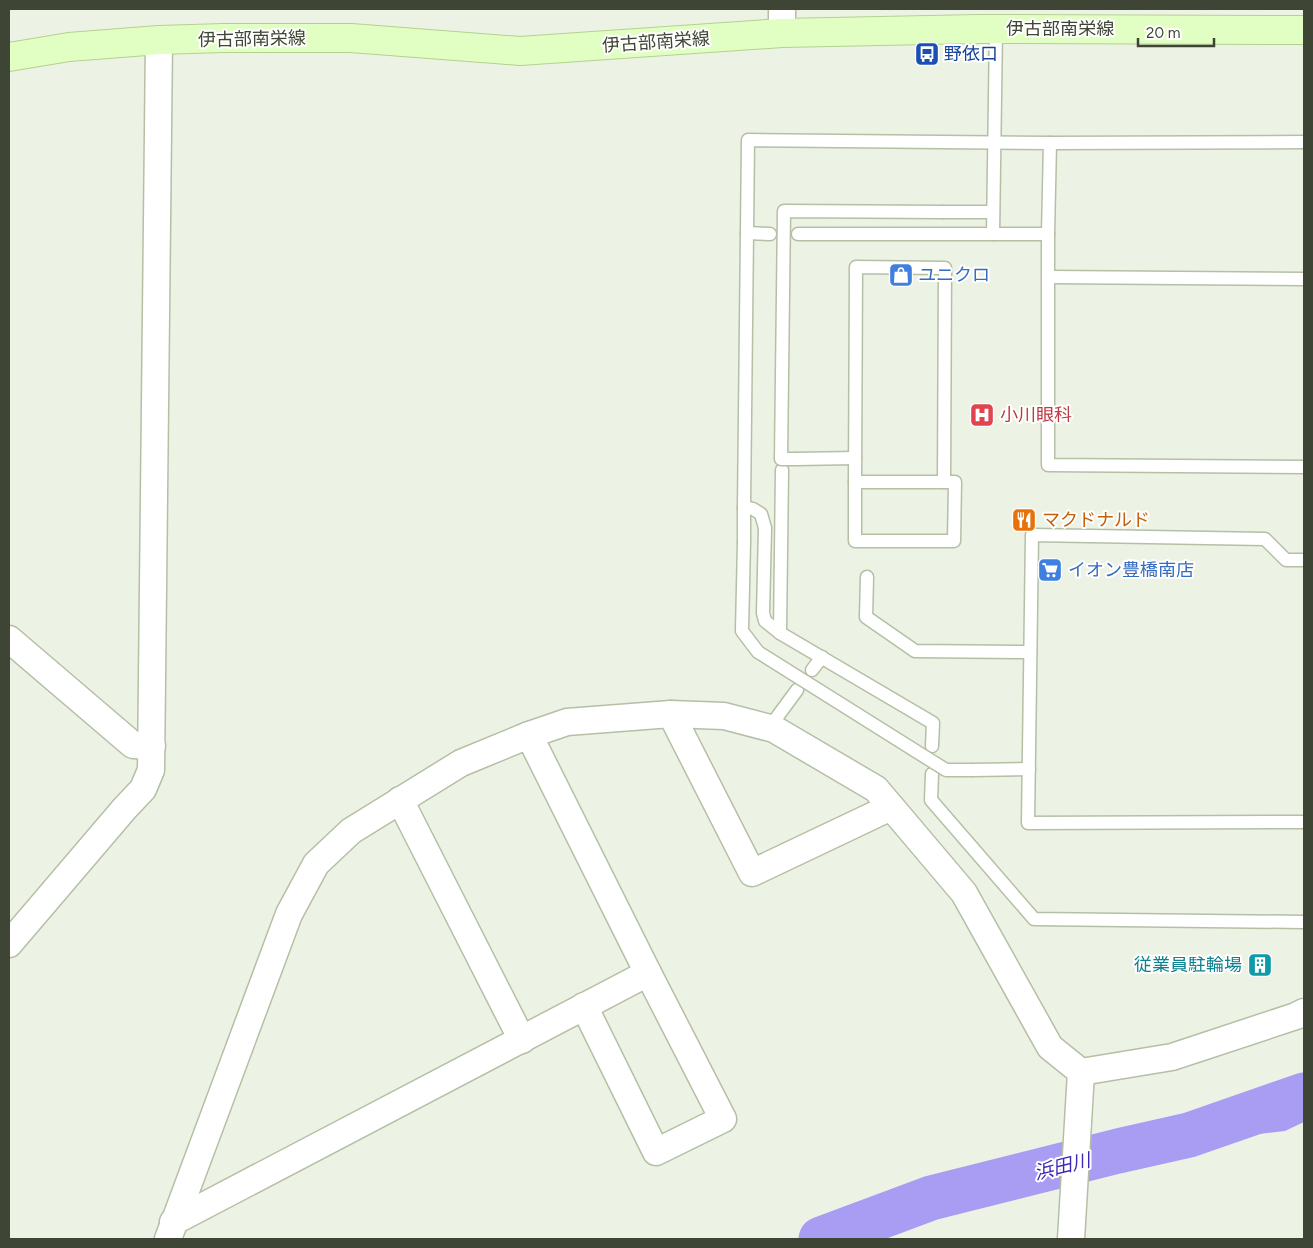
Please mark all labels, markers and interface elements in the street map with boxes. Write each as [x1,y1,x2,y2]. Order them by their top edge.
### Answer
scale bar [1138,15,1214,47]
street label: 伊古部南栄線 [1006,18,1114,40]
text: 20 m [1146,24,1180,42]
street label: 伊古部南栄線 [198,27,306,51]
street label: 伊古部南栄線 [601,27,711,57]
bus stop icon: 野依口 [914,41,940,67]
place label: 野依口 [944,43,998,65]
shop icon: ユニクロ [888,262,914,288]
place label: ユニクロ [918,264,990,286]
hospital icon: 小川眼科 [969,402,995,428]
place label: 小川眼科 [1000,404,1072,426]
restaurant icon: マクドナルド [1011,507,1037,533]
place label: マクドナルド [1042,509,1150,531]
supermarket icon: イオン豊橋南店 [1037,557,1063,583]
place label: イオン豊橋南店 [1068,559,1194,581]
building icon: 従業員駐輪場 [1247,952,1273,978]
place label: 従業員駐輪場 [1134,954,1242,976]
water label: 浜田川 [1032,1148,1094,1185]

